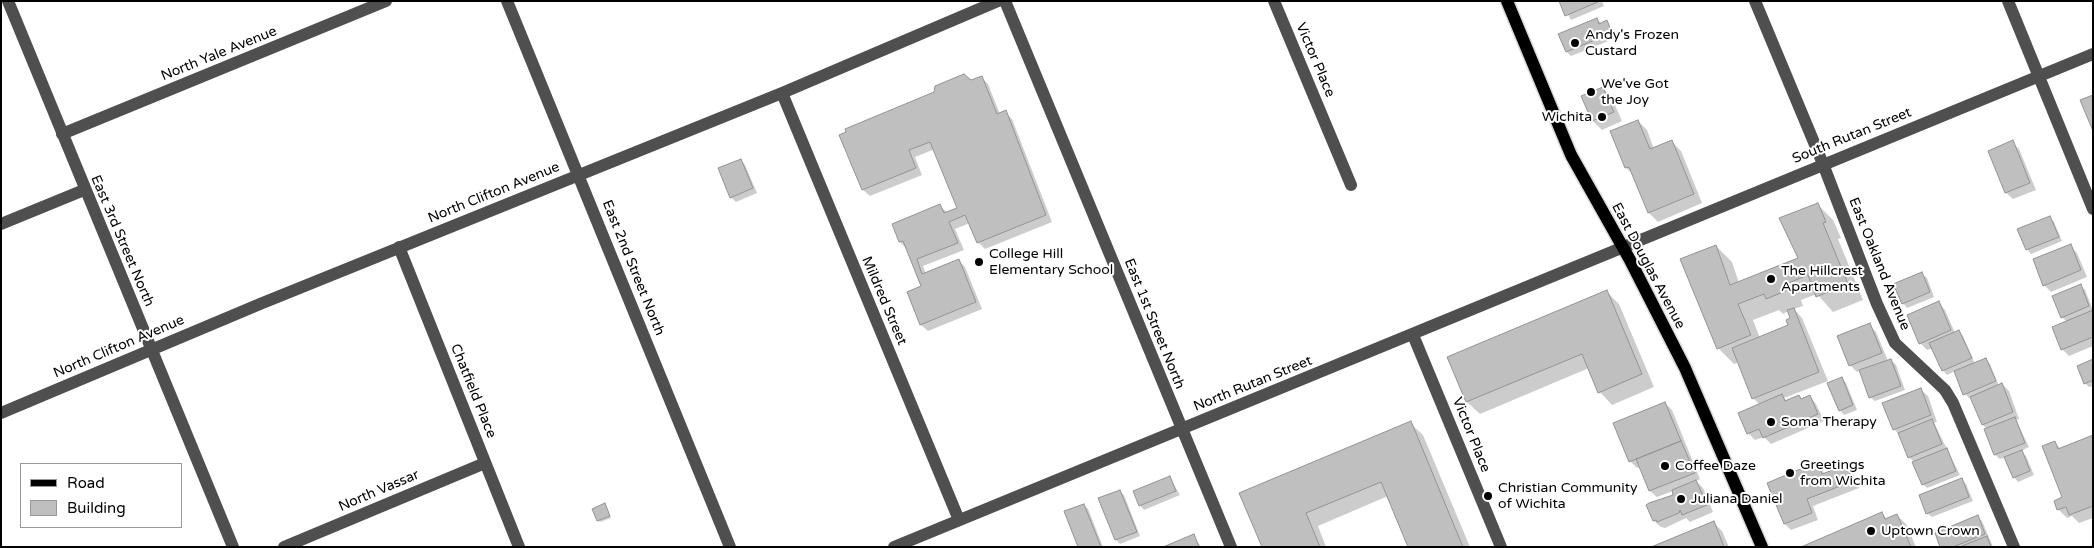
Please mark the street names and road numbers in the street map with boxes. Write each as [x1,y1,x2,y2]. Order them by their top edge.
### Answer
street label: Victor Place [1292,20,1338,100]
street label: North Yale Avenue [159,23,279,85]
street label: South Rutan Street [1790,104,1914,168]
street label: North Clifton Avenue [426,159,562,227]
street label: East 3rd Street North [87,173,157,309]
street label: East Oakland Avenue [1845,195,1913,333]
street label: East 2nd Street North [598,198,668,338]
street label: East Douglas Avenue [1608,200,1688,332]
street label: Mildred Street [858,254,910,348]
street label: East 1st Street North [1120,256,1188,392]
street label: North Clifton Avenue [51,312,187,382]
street label: Chatfield Place [446,341,500,441]
street label: North Rutan Street [1191,353,1315,415]
street label: Victor Place [1448,395,1494,475]
street label: North Vassar [336,466,422,516]

